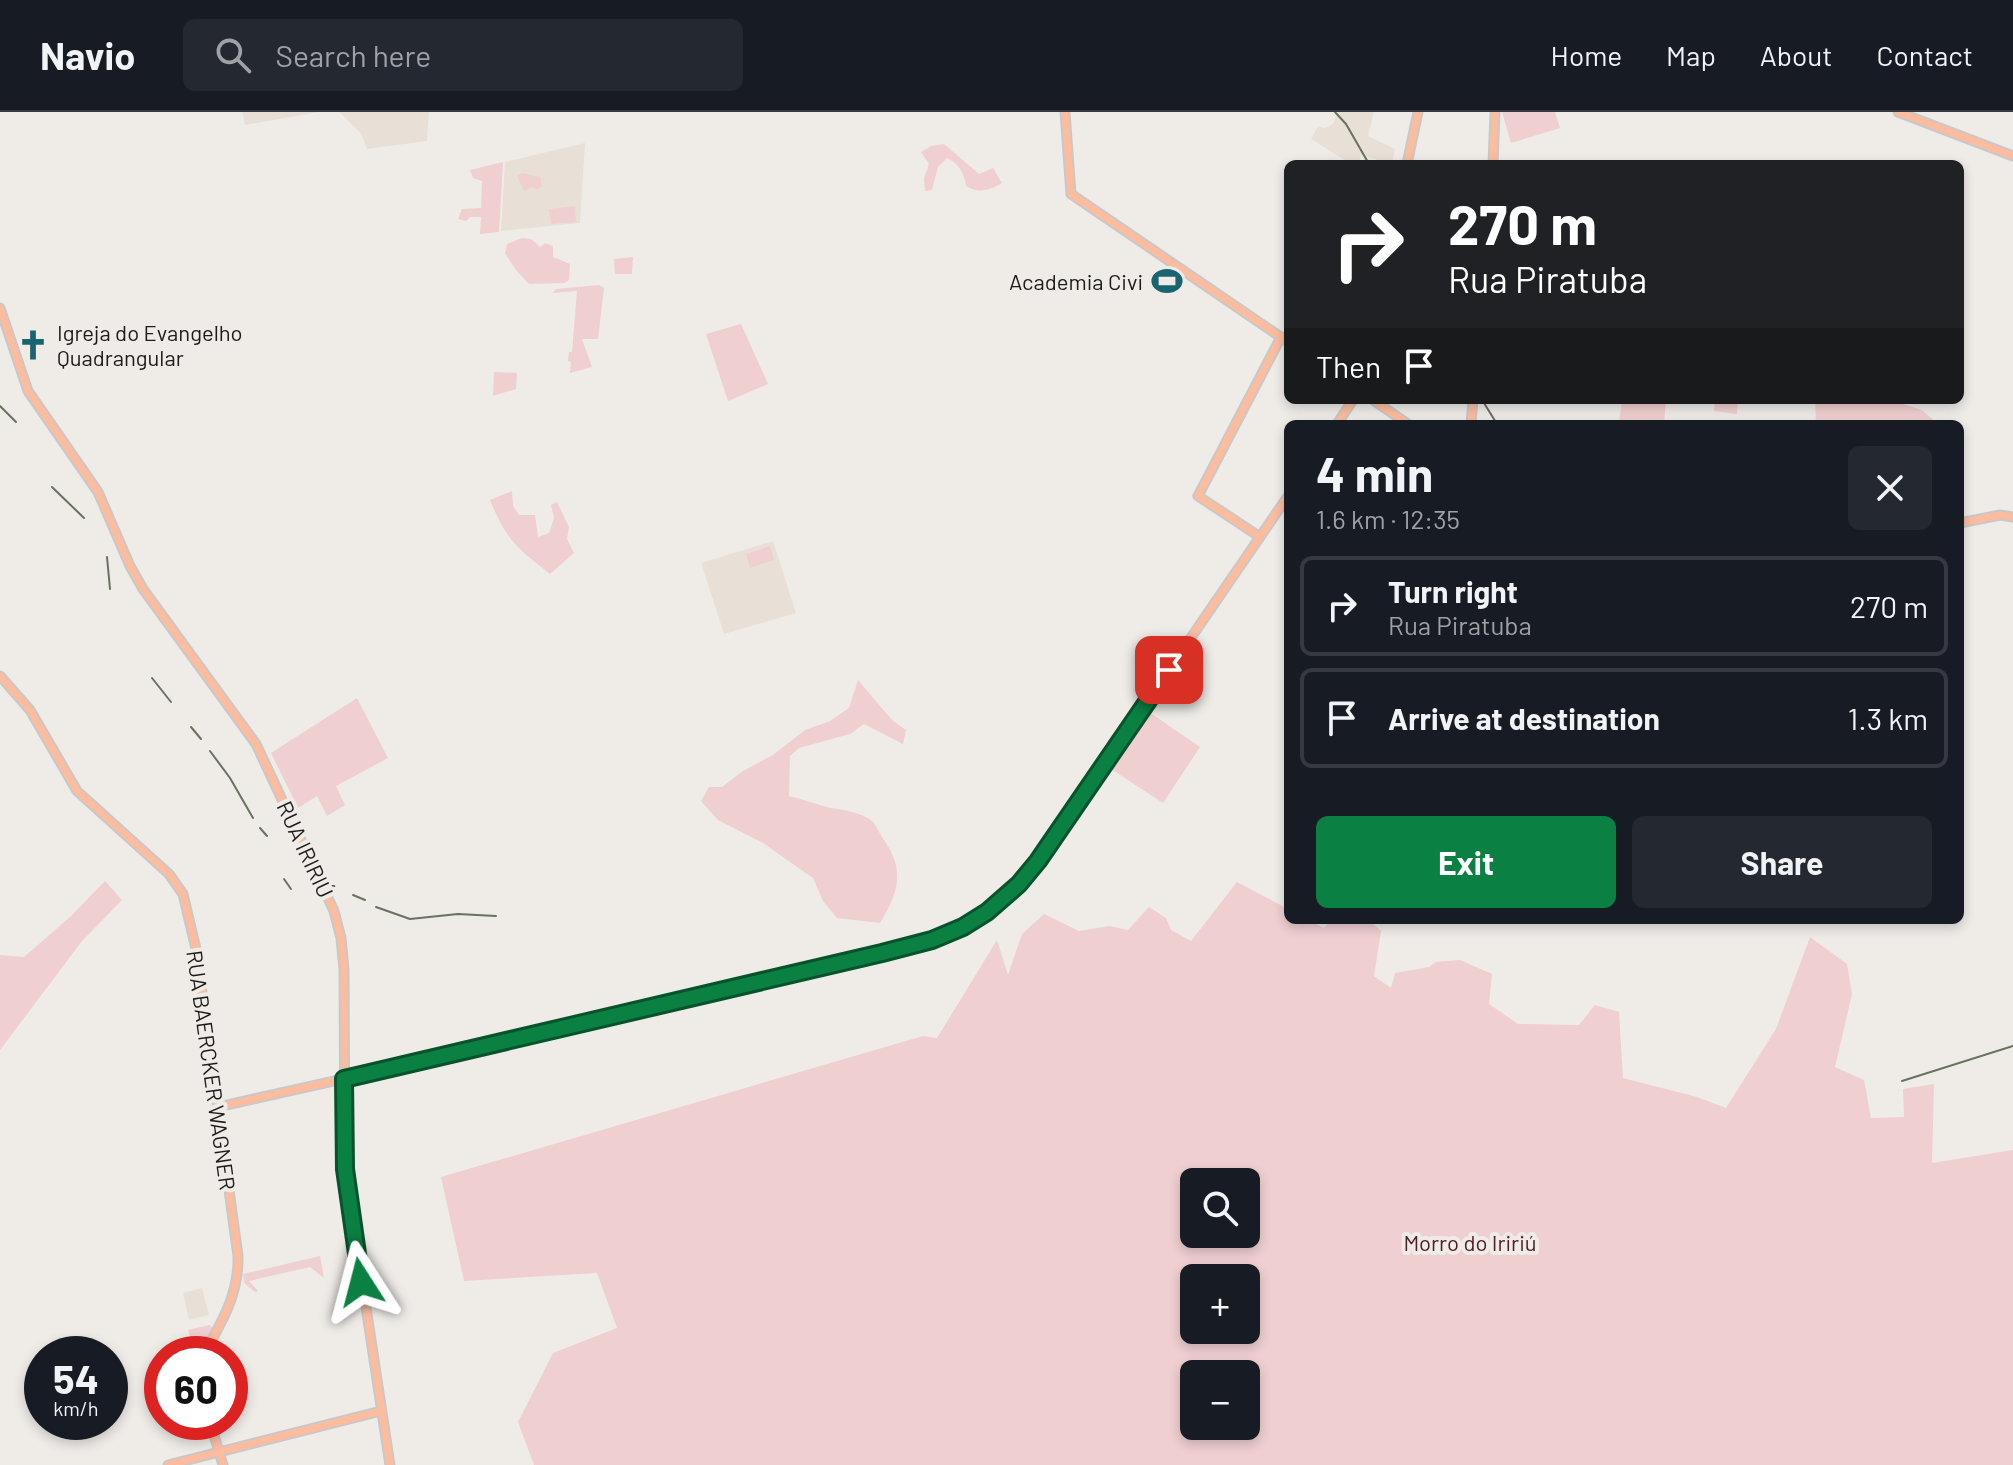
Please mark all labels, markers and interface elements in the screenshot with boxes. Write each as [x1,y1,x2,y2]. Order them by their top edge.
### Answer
search box [183,19,743,91]
text: Navio [40,32,135,78]
icon: search [211,33,255,77]
text: Search here [275,37,431,73]
text: Home [1551,38,1622,72]
text: Map [1666,38,1716,72]
text: About [1760,38,1832,72]
text: Contact [1876,38,1973,72]
text: 270 m [1448,189,1597,256]
icon: right [1316,192,1420,296]
text: Rua Piratuba [1448,257,1647,300]
sports icon: Academia Civi [1150,264,1184,298]
place label: Academia Civi [1009,268,1143,294]
place label: Igreja do Evangelho Quadrangular [57,319,242,370]
church icon: Igreja do Evangelho Quadrangular [16,328,50,362]
icon: arrive [1397,344,1441,388]
text: Then [1316,348,1381,384]
text: 4 min [1316,444,1433,502]
button: close [1848,446,1932,530]
text: 1.6 km · 12:35 [1316,503,1460,534]
text: Turn right [1388,573,1518,609]
icon: right [1320,584,1364,628]
text: 270 m [1850,588,1928,624]
text: Rua Piratuba [1388,609,1532,640]
pin [1135,636,1203,704]
icon: arrive [1147,648,1191,692]
icon: arrive [1320,696,1364,740]
text: Arrive at destination [1388,700,1660,736]
text: 1.3 km [1848,700,1928,736]
street label: RUA IRIRIÚ [272,797,340,901]
button: Exit [1316,816,1616,908]
button: Share [1632,816,1932,908]
street label: RUA BAERCKER WAGNER [182,948,242,1192]
map controls [1180,1168,1260,1440]
button: search [1180,1168,1260,1248]
park label: Morro do Iririú [1403,1229,1537,1255]
position arrow [319,1240,403,1324]
button: + [1180,1264,1260,1344]
speed limit sign: 60 [144,1336,248,1440]
text: 54 [53,1354,99,1402]
button: − [1180,1360,1260,1440]
text: km/h [53,1396,99,1420]

